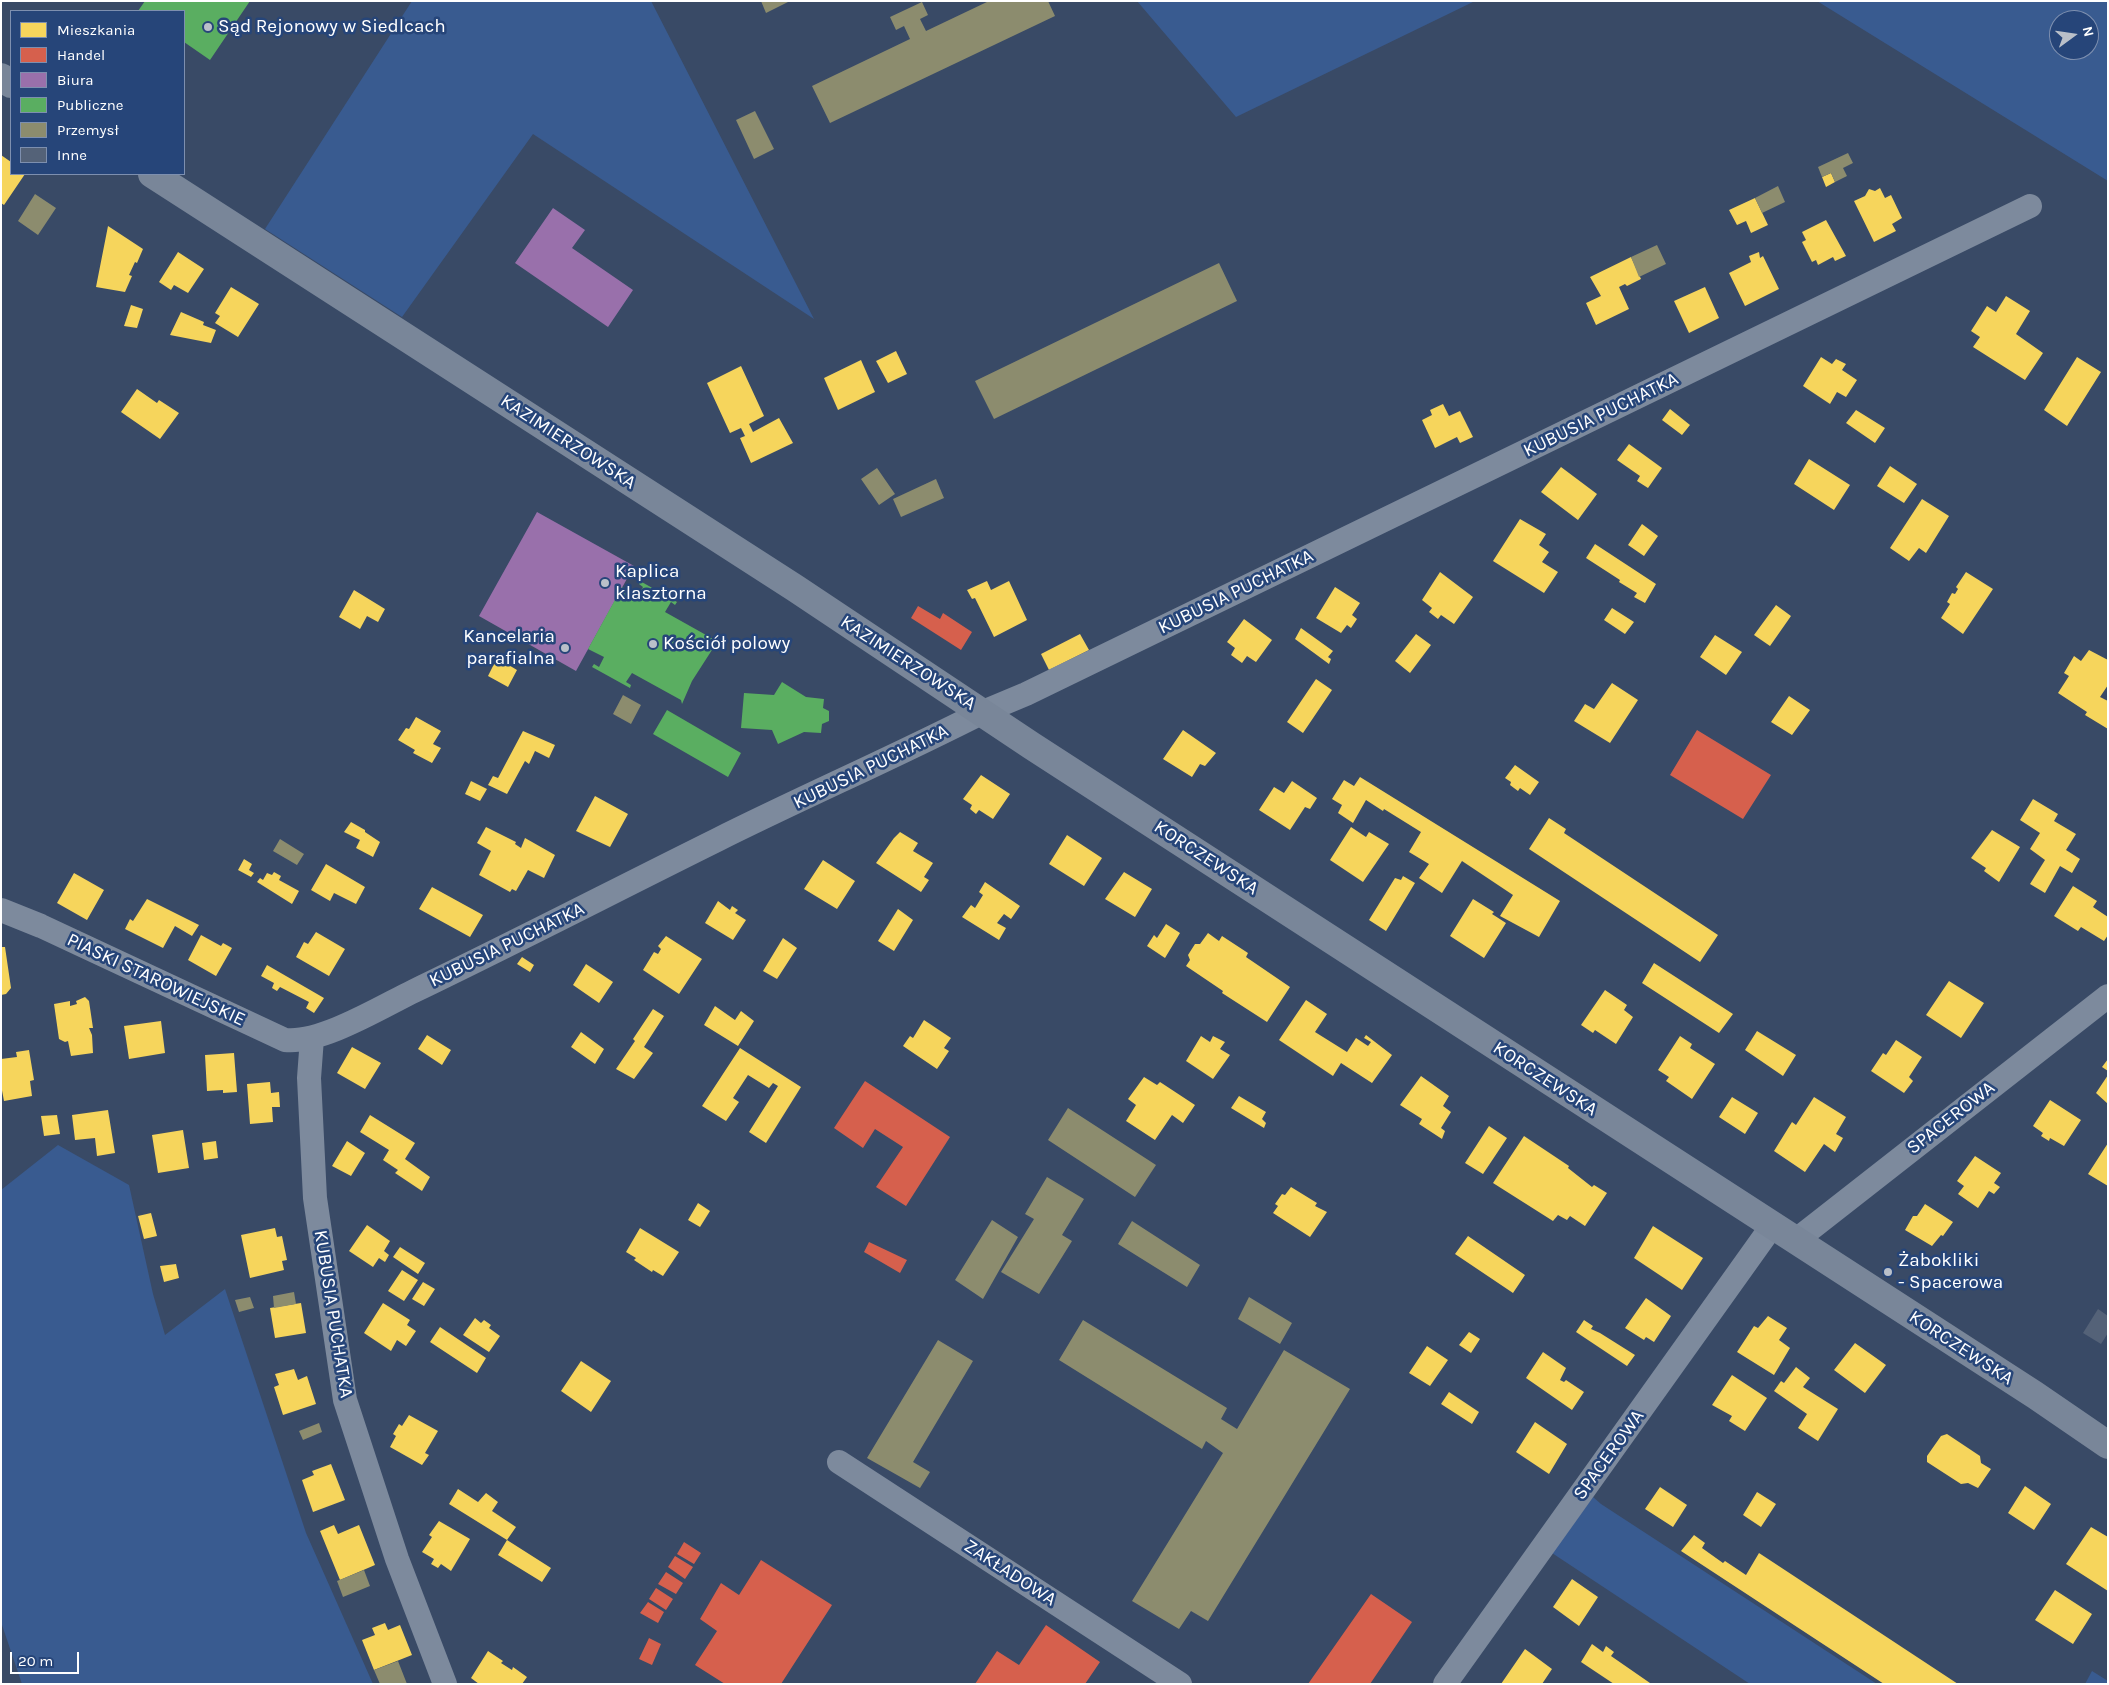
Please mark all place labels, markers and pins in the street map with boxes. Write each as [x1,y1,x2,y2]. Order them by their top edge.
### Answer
place label: Sąd Rejonowy w Siedlcach [218,16,446,38]
marker: Sąd Rejonowy w Siedlcach [202,21,214,33]
place label: Kaplica klasztorna [615,561,707,605]
marker: Kaplica klasztorna [599,577,611,589]
place label: Kancelaria parafialna [463,626,555,670]
place label: Kościół polowy [663,633,790,655]
marker: Kościół polowy [647,638,659,650]
marker: Kancelaria parafialna [559,642,571,654]
place label: Żabokliki - Spacerowa [1898,1250,2003,1294]
marker: Żabokliki - Spacerowa [1882,1266,1894,1278]

